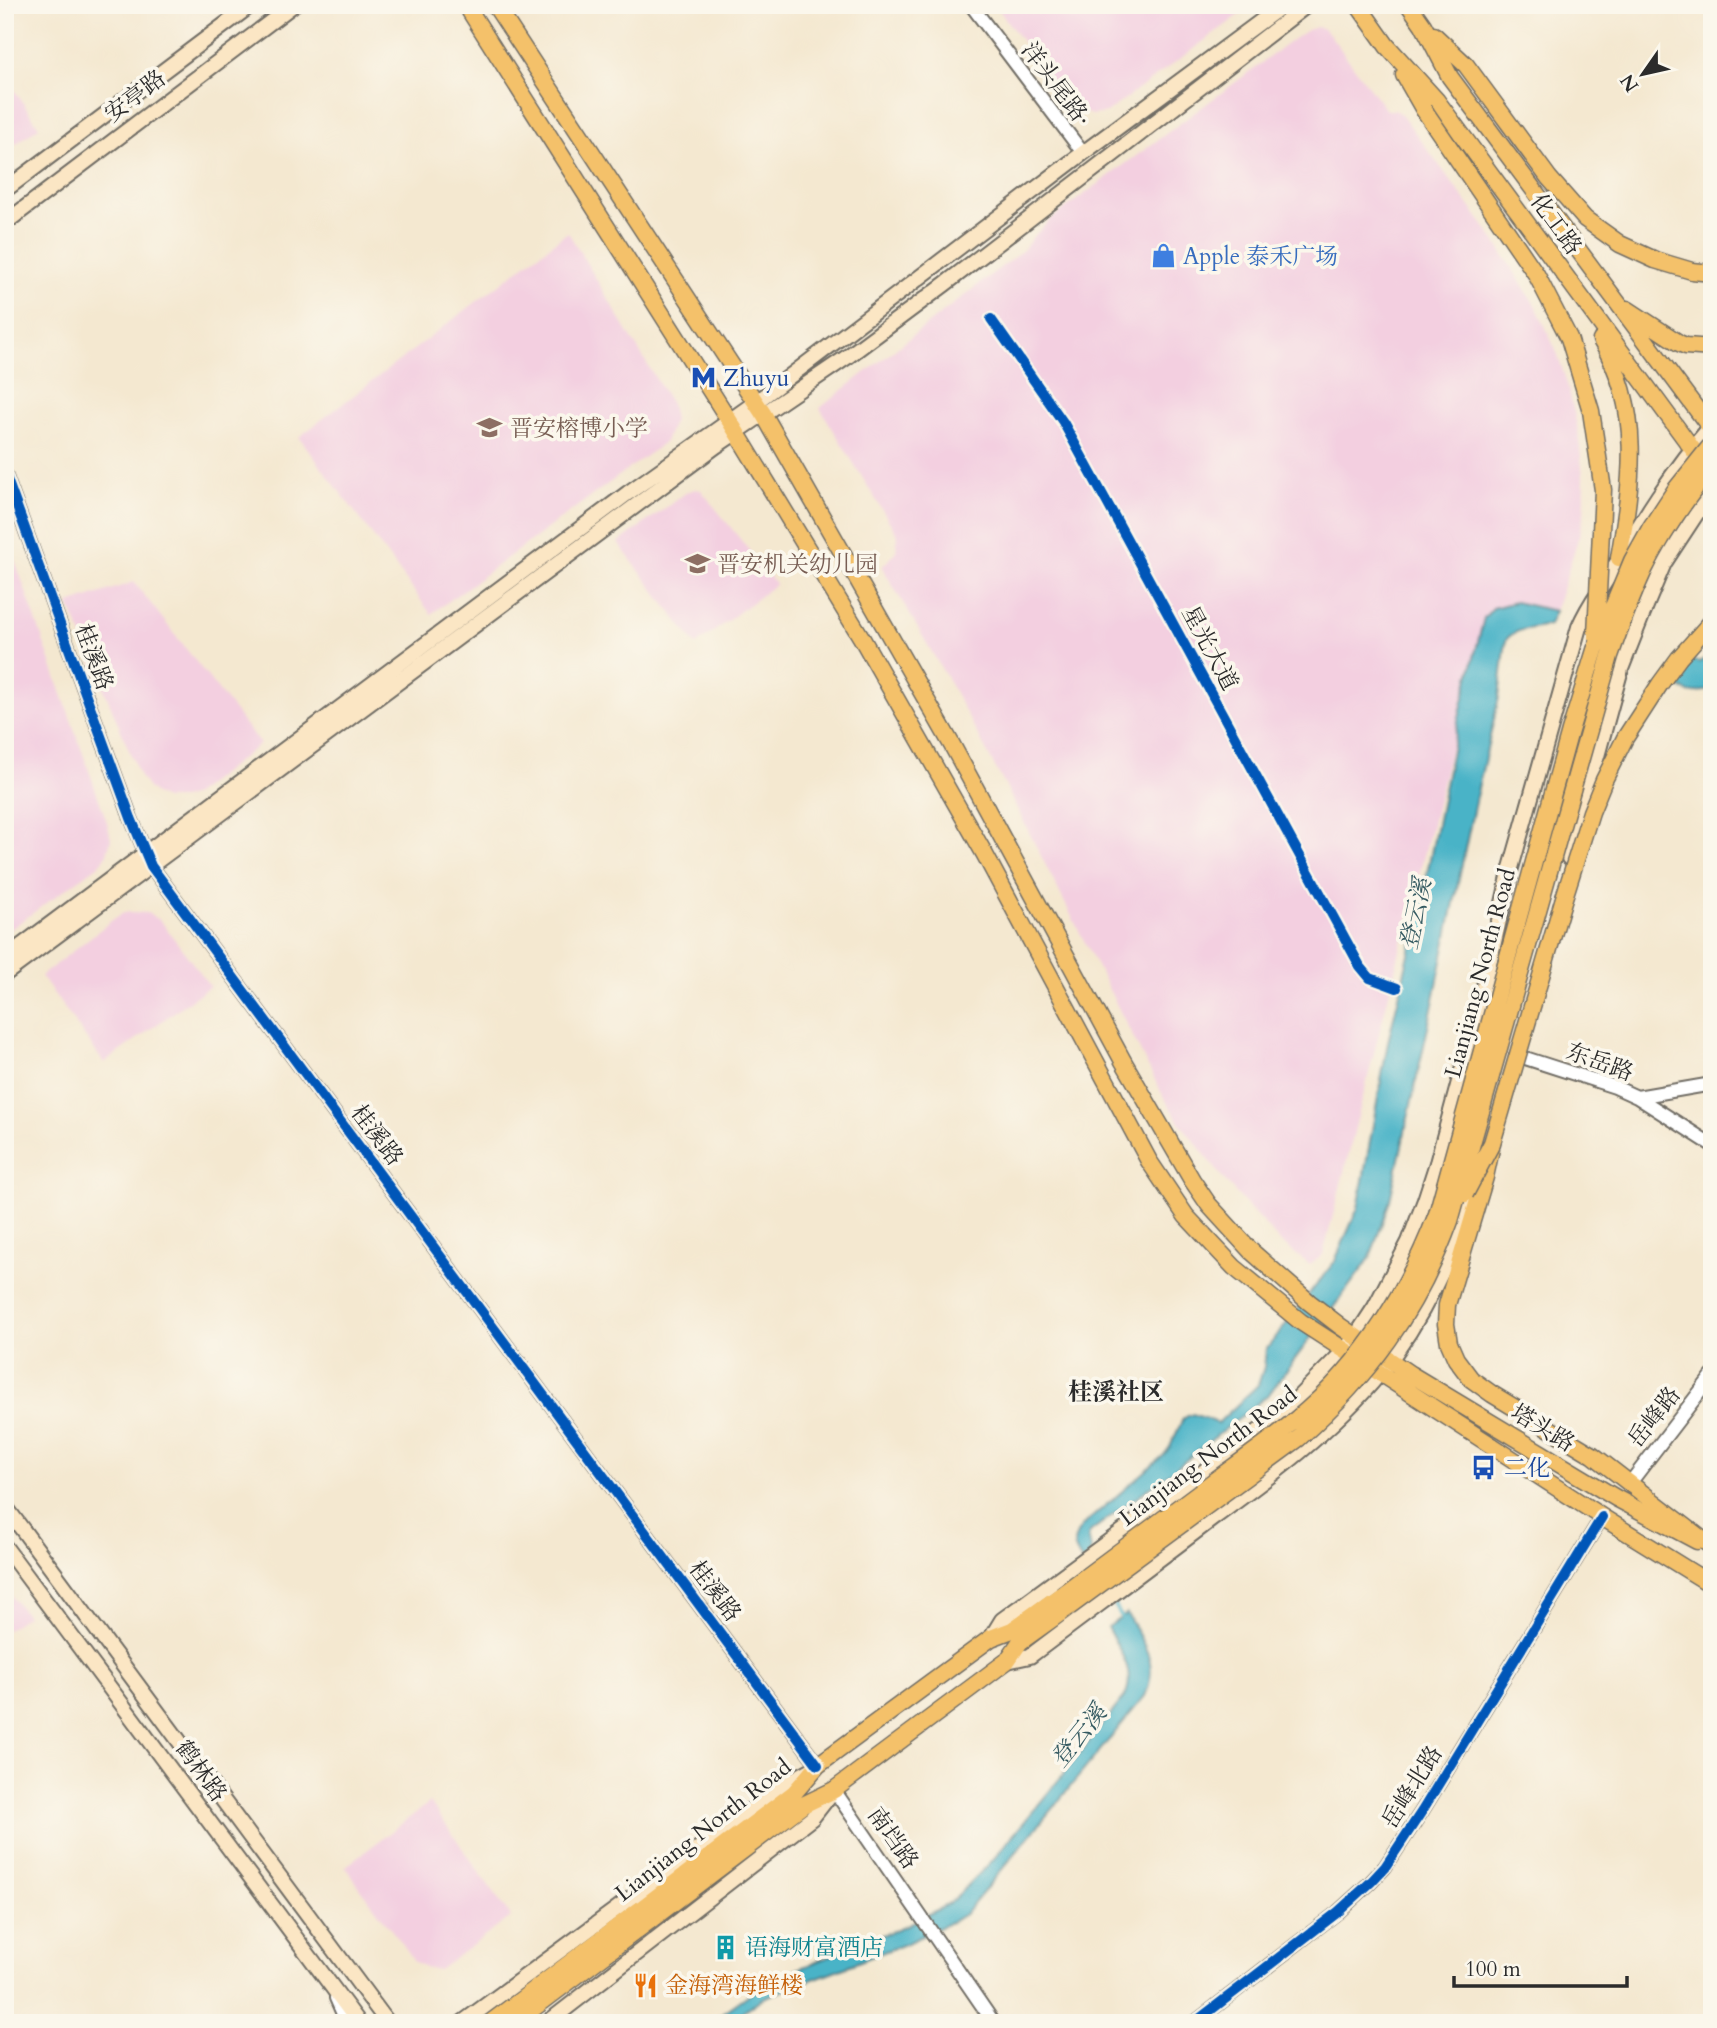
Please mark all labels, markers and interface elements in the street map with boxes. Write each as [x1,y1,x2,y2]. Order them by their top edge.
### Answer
street label: 洋头尾路· [1014,36,1098,132]
north arrow [1608,38,1678,108]
street label: 安亭路 [98,63,172,129]
text: N [1614,68,1645,97]
street label: 化工路 [1523,187,1589,261]
place label: Apple 泰禾广场 [1183,241,1338,272]
shop icon: Apple 泰禾广场 [1149,242,1177,270]
place label: Zhuyu [723,363,789,394]
metro station icon: Zhuyu [689,364,717,392]
place label: 晋安榕博小学 [510,413,648,444]
school or university icon: 晋安榕博小学 [476,414,504,442]
place label: 晋安机关幼儿园 [717,549,878,580]
school or university icon: 晋安机关幼儿园 [683,550,711,578]
street label: 星光大道 [1175,600,1245,696]
street label: 桂溪路 [68,619,120,695]
street label: Lianjiang North Road [1437,864,1523,1081]
water label: 登云溪 [1392,872,1440,953]
street label: 东岳路 [1562,1036,1638,1088]
street label: 桂溪路 [344,1098,410,1172]
district label: 桂溪社区 [1068,1376,1164,1409]
street label: Lianjiang North Road [1113,1378,1304,1533]
street label: 岳峰路 [1621,1380,1687,1454]
street label: 塔头路 [1505,1397,1581,1459]
place label: 二化 [1504,1452,1550,1483]
bus stop icon: 二化 [1470,1453,1498,1481]
street label: 桂溪路 [682,1554,748,1628]
water label: 登云溪 [1044,1695,1116,1774]
street label: 鹤林路 [168,1734,234,1808]
street label: 岳峰北路 [1374,1740,1450,1834]
street label: Lianjiang North Road [609,1751,798,1909]
street label: 南垱路 [861,1801,925,1875]
place label: 语海财富酒店 [745,1932,883,1963]
building icon: 语海财富酒店 [711,1933,739,1961]
scale bar [1454,1944,1628,1988]
text: 100 m [1465,1955,1521,1984]
place label: 金海湾海鲜楼 [665,1970,803,2001]
restaurant icon: 金海湾海鲜楼 [631,1971,659,1999]

